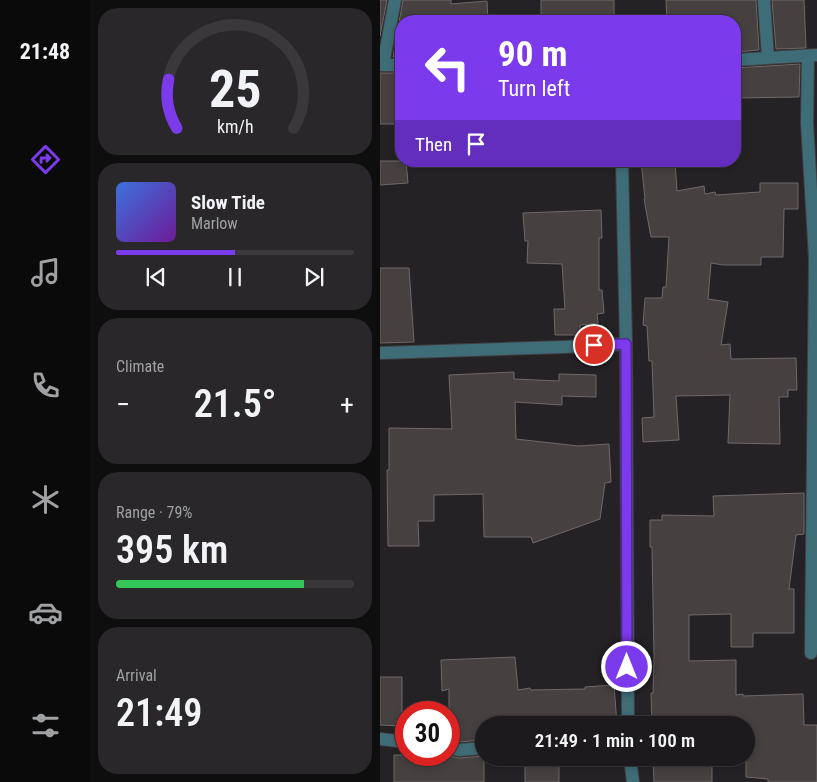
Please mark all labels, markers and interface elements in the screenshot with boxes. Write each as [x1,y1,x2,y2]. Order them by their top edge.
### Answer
text: 90 m [498,34,567,75]
icon: left [415,35,480,100]
text: 21:48 [20,39,70,64]
text: 25 [209,59,261,120]
text: Turn left [498,76,570,101]
text: km/h [217,116,253,137]
icon: arrive [462,130,490,158]
text: Then [415,133,452,156]
icon: directions [28,142,63,177]
text: Slow Tide [191,191,265,214]
text: Marlow [191,214,238,233]
icon: music [28,255,63,290]
icon: previous [142,263,170,291]
icon: pause [221,263,249,291]
icon: next [300,263,328,291]
pin [573,324,615,366]
icon: arrive [580,331,608,359]
text: Climate [116,357,164,376]
icon: phone [28,368,63,403]
text: 21.5° [194,382,276,426]
text: − [116,388,130,421]
text: + [340,388,354,421]
icon: climate [28,482,63,517]
text: Range · 79% [116,503,192,522]
text: 395 km [116,528,228,572]
icon: car [28,595,63,630]
position arrow [600,640,652,692]
text: Arrival [116,666,157,685]
text: 21:49 [116,691,202,735]
speed limit sign: 30 [395,701,460,766]
icon: filters [28,708,63,743]
text: 21:49 · 1 min · 100 m [535,729,695,752]

